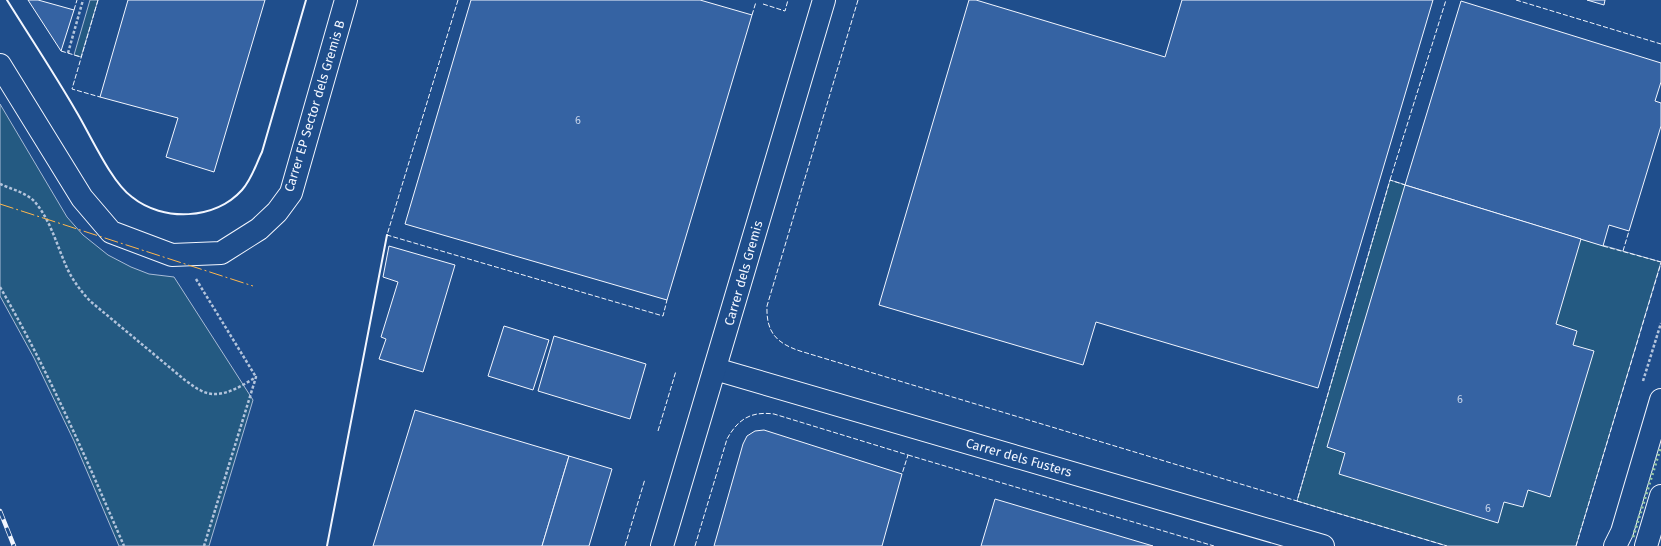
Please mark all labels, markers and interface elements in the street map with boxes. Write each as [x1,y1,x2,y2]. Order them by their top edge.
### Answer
street label: Carrer EP Sector dels Gremis B [281,18,348,194]
house number: 6 [575,114,581,127]
street label: Carrer dels Gremis [721,219,766,327]
house number: 6 [1457,393,1463,406]
street label: Carrer dels Fusters [964,435,1074,480]
house number: 6 [1485,502,1491,515]

